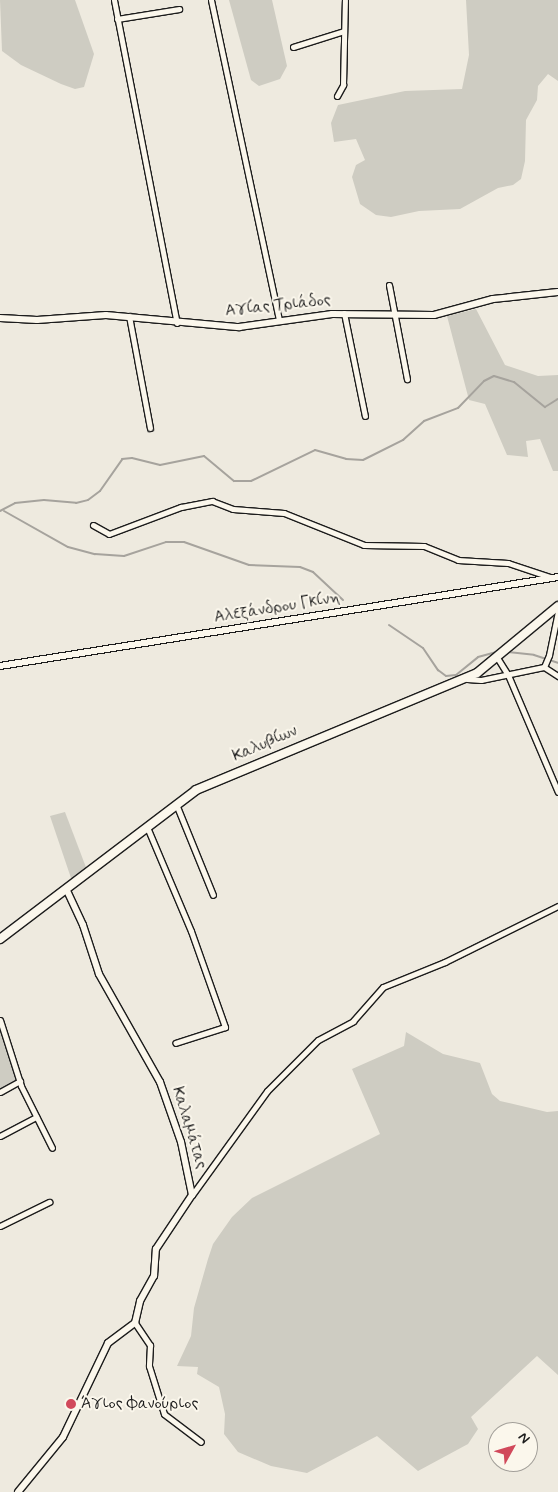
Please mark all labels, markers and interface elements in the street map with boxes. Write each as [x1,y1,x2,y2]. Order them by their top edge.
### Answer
street label: Αγίας Τριάδος [224,291,332,321]
street label: Αλεξάνδρου Γκίνη [213,589,341,627]
street label: Καλυβίων [230,722,300,766]
street label: Καλαμάτας [167,1084,211,1172]
place label: Άγιος Φανούριος [81,1394,198,1414]
marker: Άγιος Φανούριος [65,1398,77,1410]
north arrow [488,1422,538,1472]
text: N [514,1429,534,1447]

